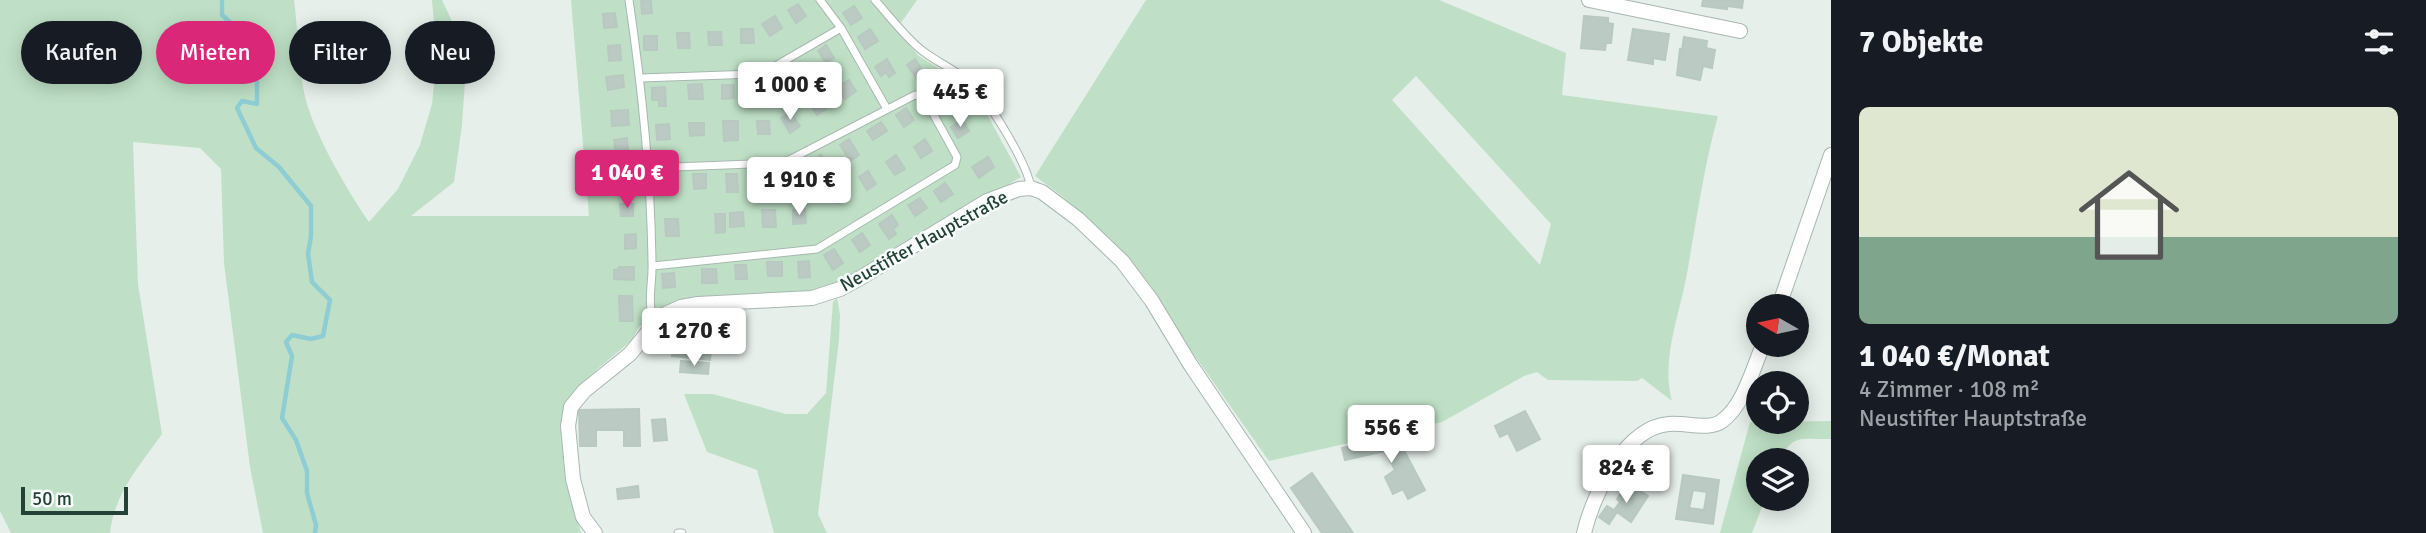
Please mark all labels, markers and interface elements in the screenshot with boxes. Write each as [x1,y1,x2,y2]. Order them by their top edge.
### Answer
chip: Kaufen [21,21,142,84]
chip: Mieten [156,21,275,84]
chip: Filter [289,21,391,84]
chip: Neu [405,21,495,84]
icon: filters [2360,23,2398,61]
text: 7 Objekte [1859,24,1983,61]
pin: 1 000 € [725,62,855,122]
pin: 445 € [911,69,1009,129]
text: 1 000 € [754,70,826,99]
text: 445 € [933,77,987,106]
pin: 1 040 € [562,150,692,210]
icon: home [2066,152,2192,278]
text: 1 040 € [591,158,663,187]
pin: 1 910 € [734,158,864,217]
text: 1 910 € [763,165,835,194]
street label: Neustifter Hauptstraße [836,185,1012,297]
north arrow [1746,294,1810,357]
map controls [1746,294,1809,511]
pin: 1 270 € [629,308,759,368]
text: 1 270 € [658,316,730,345]
text: 1 040 €/Monat [1859,338,2050,375]
button: locate [1746,371,1809,434]
text: 4 Zimmer · 108 m² [1859,375,2040,404]
text: Neustifter Hauptstraße [1859,404,2087,433]
pin: 556 € [1342,406,1440,465]
text: 556 € [1364,413,1418,442]
pin: 824 € [1577,446,1675,505]
button: layers [1746,448,1809,511]
text: 824 € [1599,453,1653,482]
scale bar [21,484,128,516]
text: 50 m [32,487,72,511]

